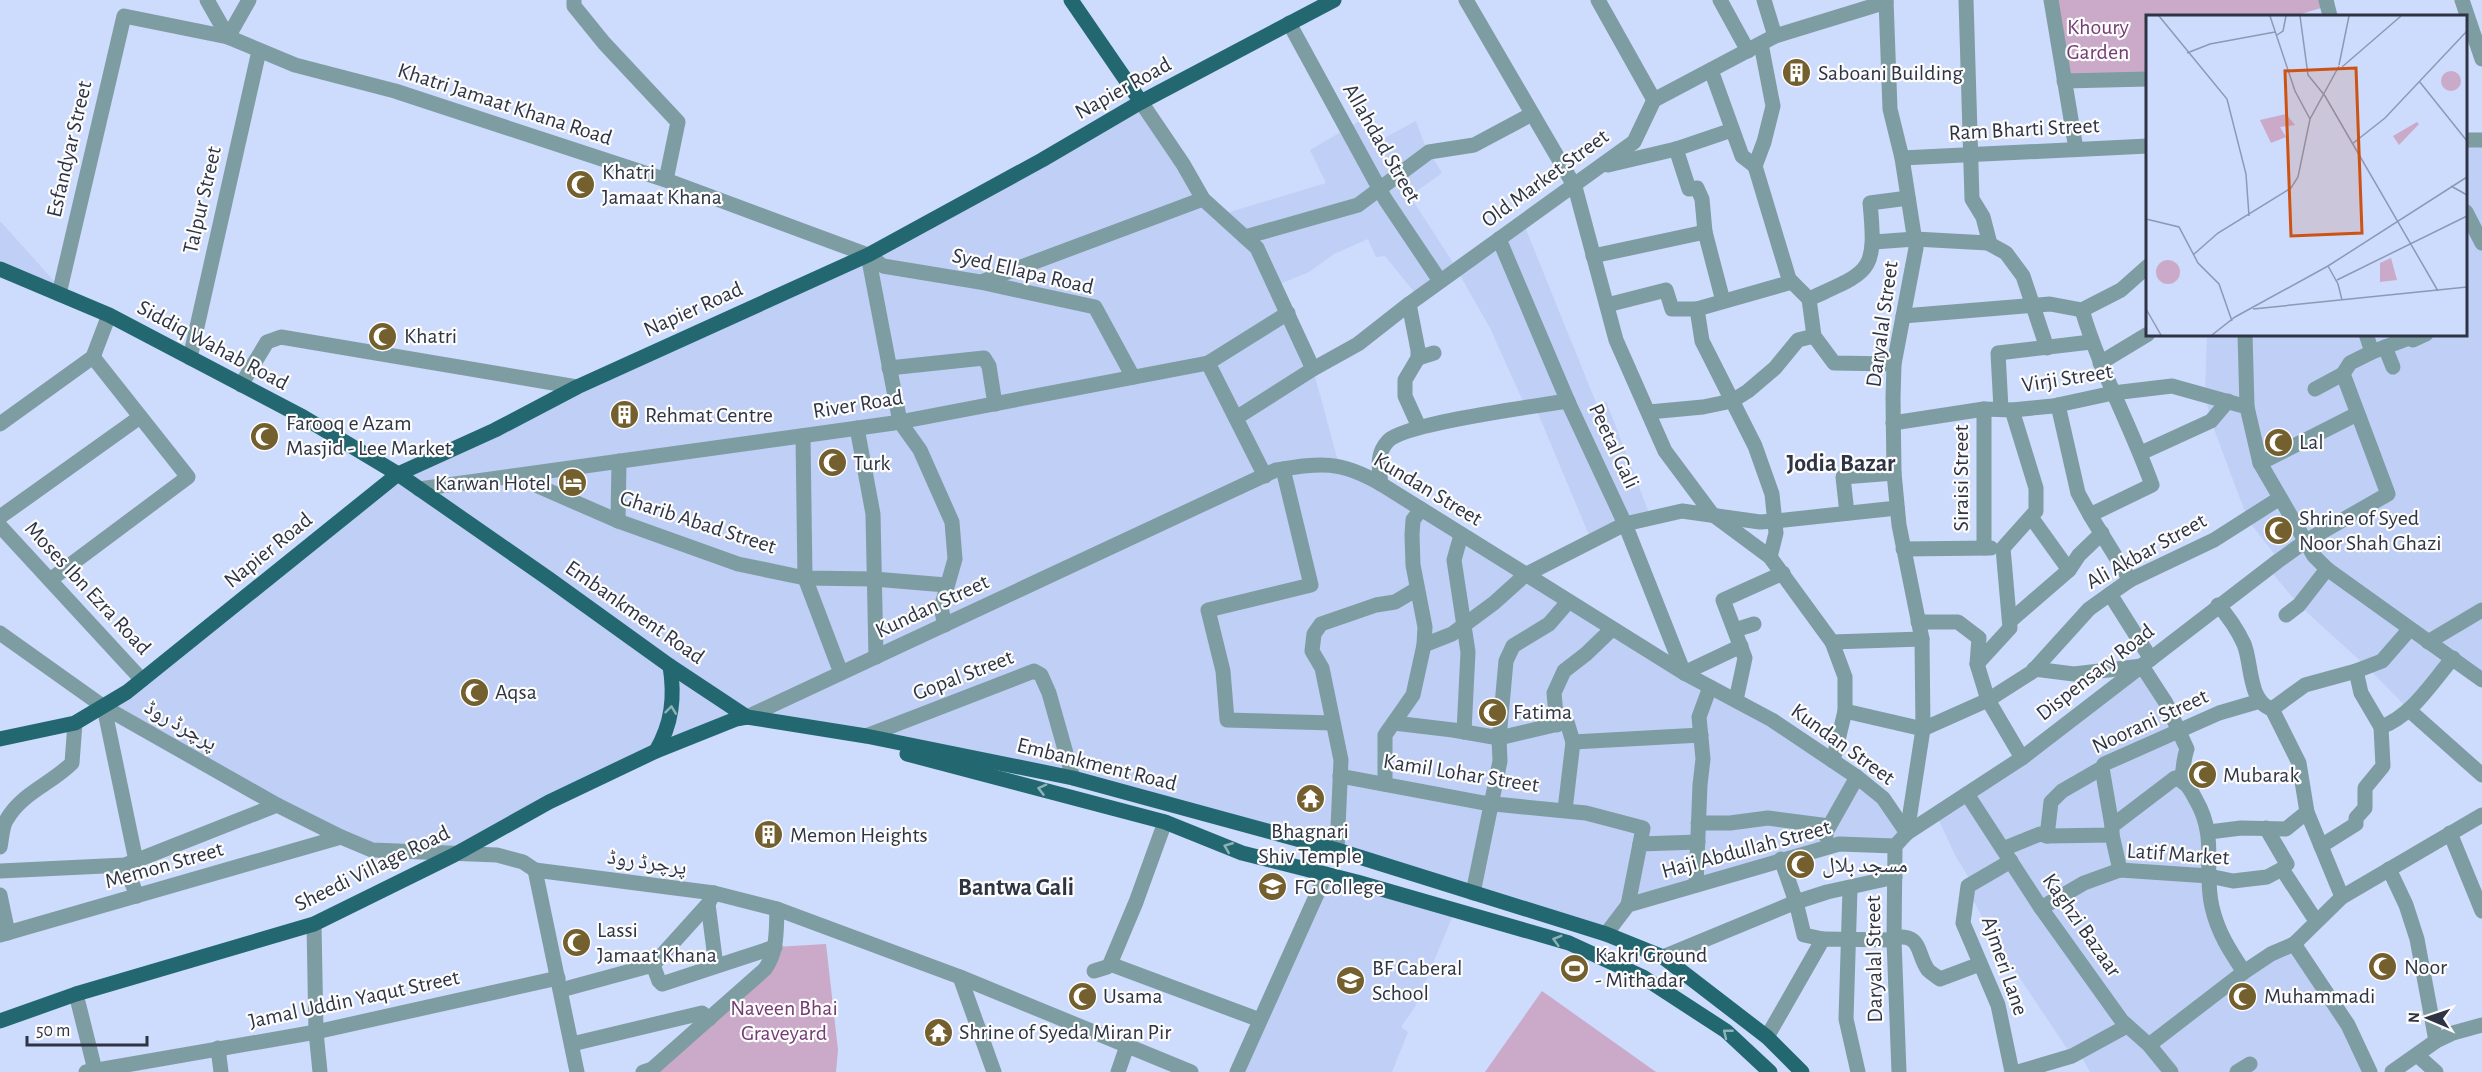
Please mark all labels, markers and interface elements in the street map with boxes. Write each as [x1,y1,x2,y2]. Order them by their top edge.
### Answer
inset map [2146,15,2467,336]
park label: Khoury Garden [2067,16,2130,63]
street label: Napier Road [1071,53,1175,123]
building icon: Saboani Building [1781,57,1813,89]
street label: Khatri Jamaat Khana Road [395,59,615,149]
place label: Saboani Building [1818,62,1963,84]
street label: Esfandyar Street [43,79,95,219]
street label: Allahdad Street [1339,80,1425,206]
street label: Ram Bharti Street [1948,114,2100,144]
street label: Old Market Street [1477,125,1613,231]
street label: Talpur Street [179,144,225,256]
place label: Khatri Jamaat Khana [602,161,722,208]
mosque icon: Khatri Jamaat Khana [565,169,597,201]
street label: Syed Ellapa Road [950,244,1096,298]
street label: Daryalal Street [1862,259,1902,389]
street label: Napier Road [640,277,746,341]
street label: Siddiq Wahab Road [134,296,292,394]
mosque icon: Khatri [367,320,399,352]
place label: Khatri [404,325,457,347]
street label: Virji Street [2020,360,2114,396]
street label: River Road [811,386,905,422]
building icon: Rehmat Centre [608,399,640,431]
street label: Peetal Gali [1585,400,1643,492]
place label: Rehmat Centre [645,404,773,426]
place label: Farooq e Azam Masjid - Lee Market [286,412,452,459]
mosque icon: Farooq e Azam Masjid - Lee Market [249,420,281,452]
street label: Siraisi Street [1950,425,1972,531]
mosque icon: Lal [2262,426,2294,458]
place label: Lal [2299,431,2324,453]
mosque icon: Turk [816,447,848,479]
street label: Kundan Street [1370,448,1486,530]
place label: Turk [853,452,890,474]
district label: Jodia Bazar [1787,452,1896,476]
hotel icon: Karwan Hotel [556,467,588,499]
place label: Karwan Hotel [435,472,551,494]
street label: Gharib Abad Street [617,486,779,558]
place label: Shrine of Syed Noor Shah Ghazi [2299,507,2442,554]
street label: Napier Road [220,508,316,592]
street label: Ali Akbar Street [2082,509,2210,593]
mosque icon: Shrine of Syed Noor Shah Ghazi [2262,515,2294,547]
street label: Moses Ibn Ezra Road [21,517,155,659]
street label: Embankment Road [561,556,709,668]
street label: Kundan Street [872,570,992,642]
street label: Dispensary Road [2032,619,2158,725]
street label: Gopal Street [910,646,1016,704]
mosque icon: Aqsa [458,676,490,708]
place label: Aqsa [495,681,537,703]
street label: Noorani Street [2089,685,2211,757]
street label: پرچرڈ روڈ [140,695,221,756]
mosque icon: Fatima [1476,696,1508,728]
street label: Kundan Street [1787,699,1899,789]
place label: Fatima [1513,701,1572,723]
one-way arrow [664,705,677,715]
street label: Embankment Road [1015,733,1179,795]
street label: Kamil Lohar Street [1382,750,1540,796]
mosque icon: Mubarak [2186,759,2218,791]
place label: Mubarak [2223,764,2299,786]
temple icon: Bhagnari Shiv Temple [1294,783,1326,815]
one-way arrow [1037,784,1047,797]
street label: Haji Abdullah Street [1659,816,1833,882]
building icon: Memon Heights [753,819,785,851]
place label: Bhagnari Shiv Temple [1258,820,1362,867]
street label: Sheedi Village Road [291,821,453,915]
place label: Memon Heights [790,824,928,846]
street label: Memon Street [102,838,226,892]
street label: Latif Market [2126,839,2230,869]
one-way arrow [1223,842,1234,854]
street label: پرچرڈ روڈ [606,846,688,881]
mosque icon: مسجد بلال [1785,849,1817,881]
place label: مسجد بلال [1822,854,1908,878]
street label: Kaghzi Bazaar [2038,869,2126,981]
school or university icon: FG College [1257,871,1289,903]
district label: Bantwa Gali [958,876,1074,900]
place label: FG College [1294,876,1384,898]
street label: Daryalal Street [1862,895,1886,1023]
street label: Ajmeri Lane [1978,914,2032,1018]
place label: Lassi Jamaat Khana [597,919,717,966]
mosque icon: Lassi Jamaat Khana [560,927,592,959]
one-way arrow [1552,935,1562,947]
place label: Kakri Ground - Mithadar [1595,944,1707,991]
mosque icon: Noor [2367,951,2399,983]
sports icon: Kakri Ground - Mithadar [1558,952,1590,984]
place label: Noor [2404,956,2447,978]
place label: BF Caberal School [1372,957,1463,1004]
school or university icon: BF Caberal School [1335,965,1367,997]
street label: Jamal Uddin Yaqut Street [247,966,461,1032]
mosque icon: Usama [1066,980,1098,1012]
mosque icon: Muhammadi [2227,980,2259,1012]
place label: Usama [1103,985,1163,1007]
place label: Muhammadi [2264,985,2375,1007]
north arrow [2398,988,2458,1048]
park label: Naveen Bhai Graveyard [730,997,838,1044]
scale bar [27,1009,147,1047]
text: N [2406,1012,2422,1023]
temple icon: Shrine of Syeda Miran Pir [922,1016,954,1048]
place label: Shrine of Syeda Miran Pir [959,1021,1171,1043]
text: 50 m [36,1022,70,1040]
one-way arrow [1723,1029,1734,1040]

